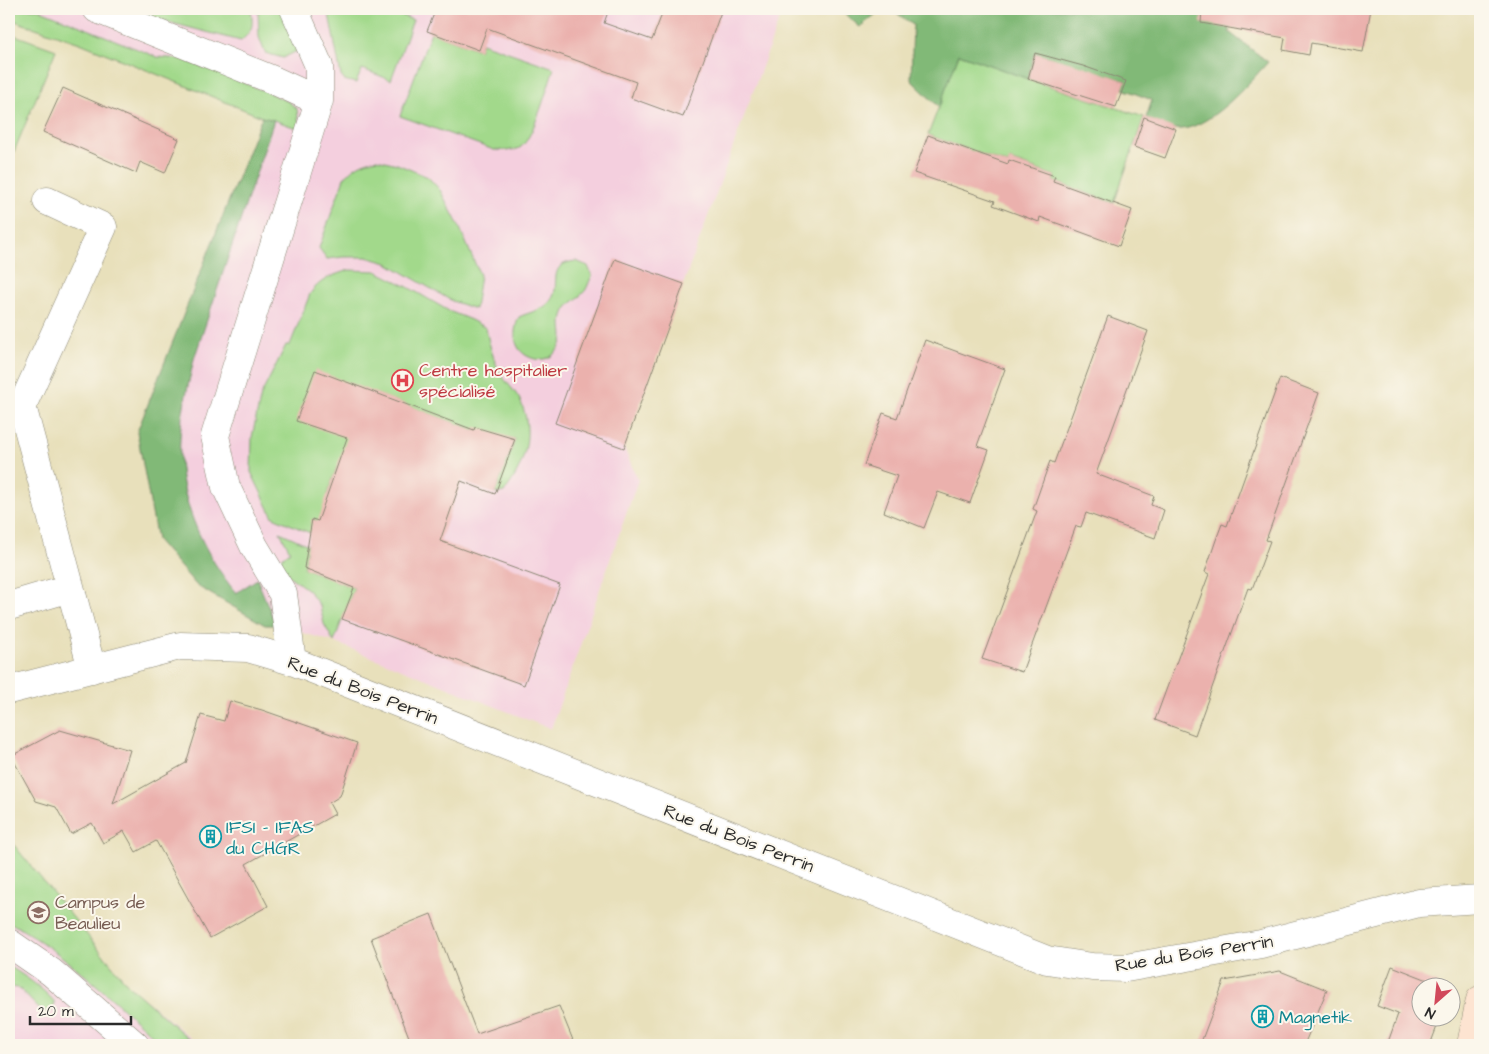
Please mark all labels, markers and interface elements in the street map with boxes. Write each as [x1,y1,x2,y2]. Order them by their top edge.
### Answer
place label: Centre hospitalier spécialisé [419,358,567,404]
hospital icon: Centre hospitalier spécialisé [391,368,415,392]
street label: Rue du Bois Perrin [284,650,442,731]
street label: Rue du Bois Perrin [660,798,818,879]
place label: IFSI - IFAS du CHGR [226,815,314,861]
building icon: IFSI - IFAS du CHGR [198,825,222,849]
place label: Campus de Beaulieu [55,890,146,936]
school or university icon: Campus de Beaulieu [27,900,51,924]
street label: Rue du Bois Perrin [1114,929,1275,978]
north arrow [1412,976,1462,1026]
scale bar [30,994,131,1026]
text: 20 m [38,1001,74,1022]
text: N [1422,1002,1439,1024]
building icon: Magnetik [1251,1005,1275,1029]
place label: Magnetik [1279,1005,1352,1031]

